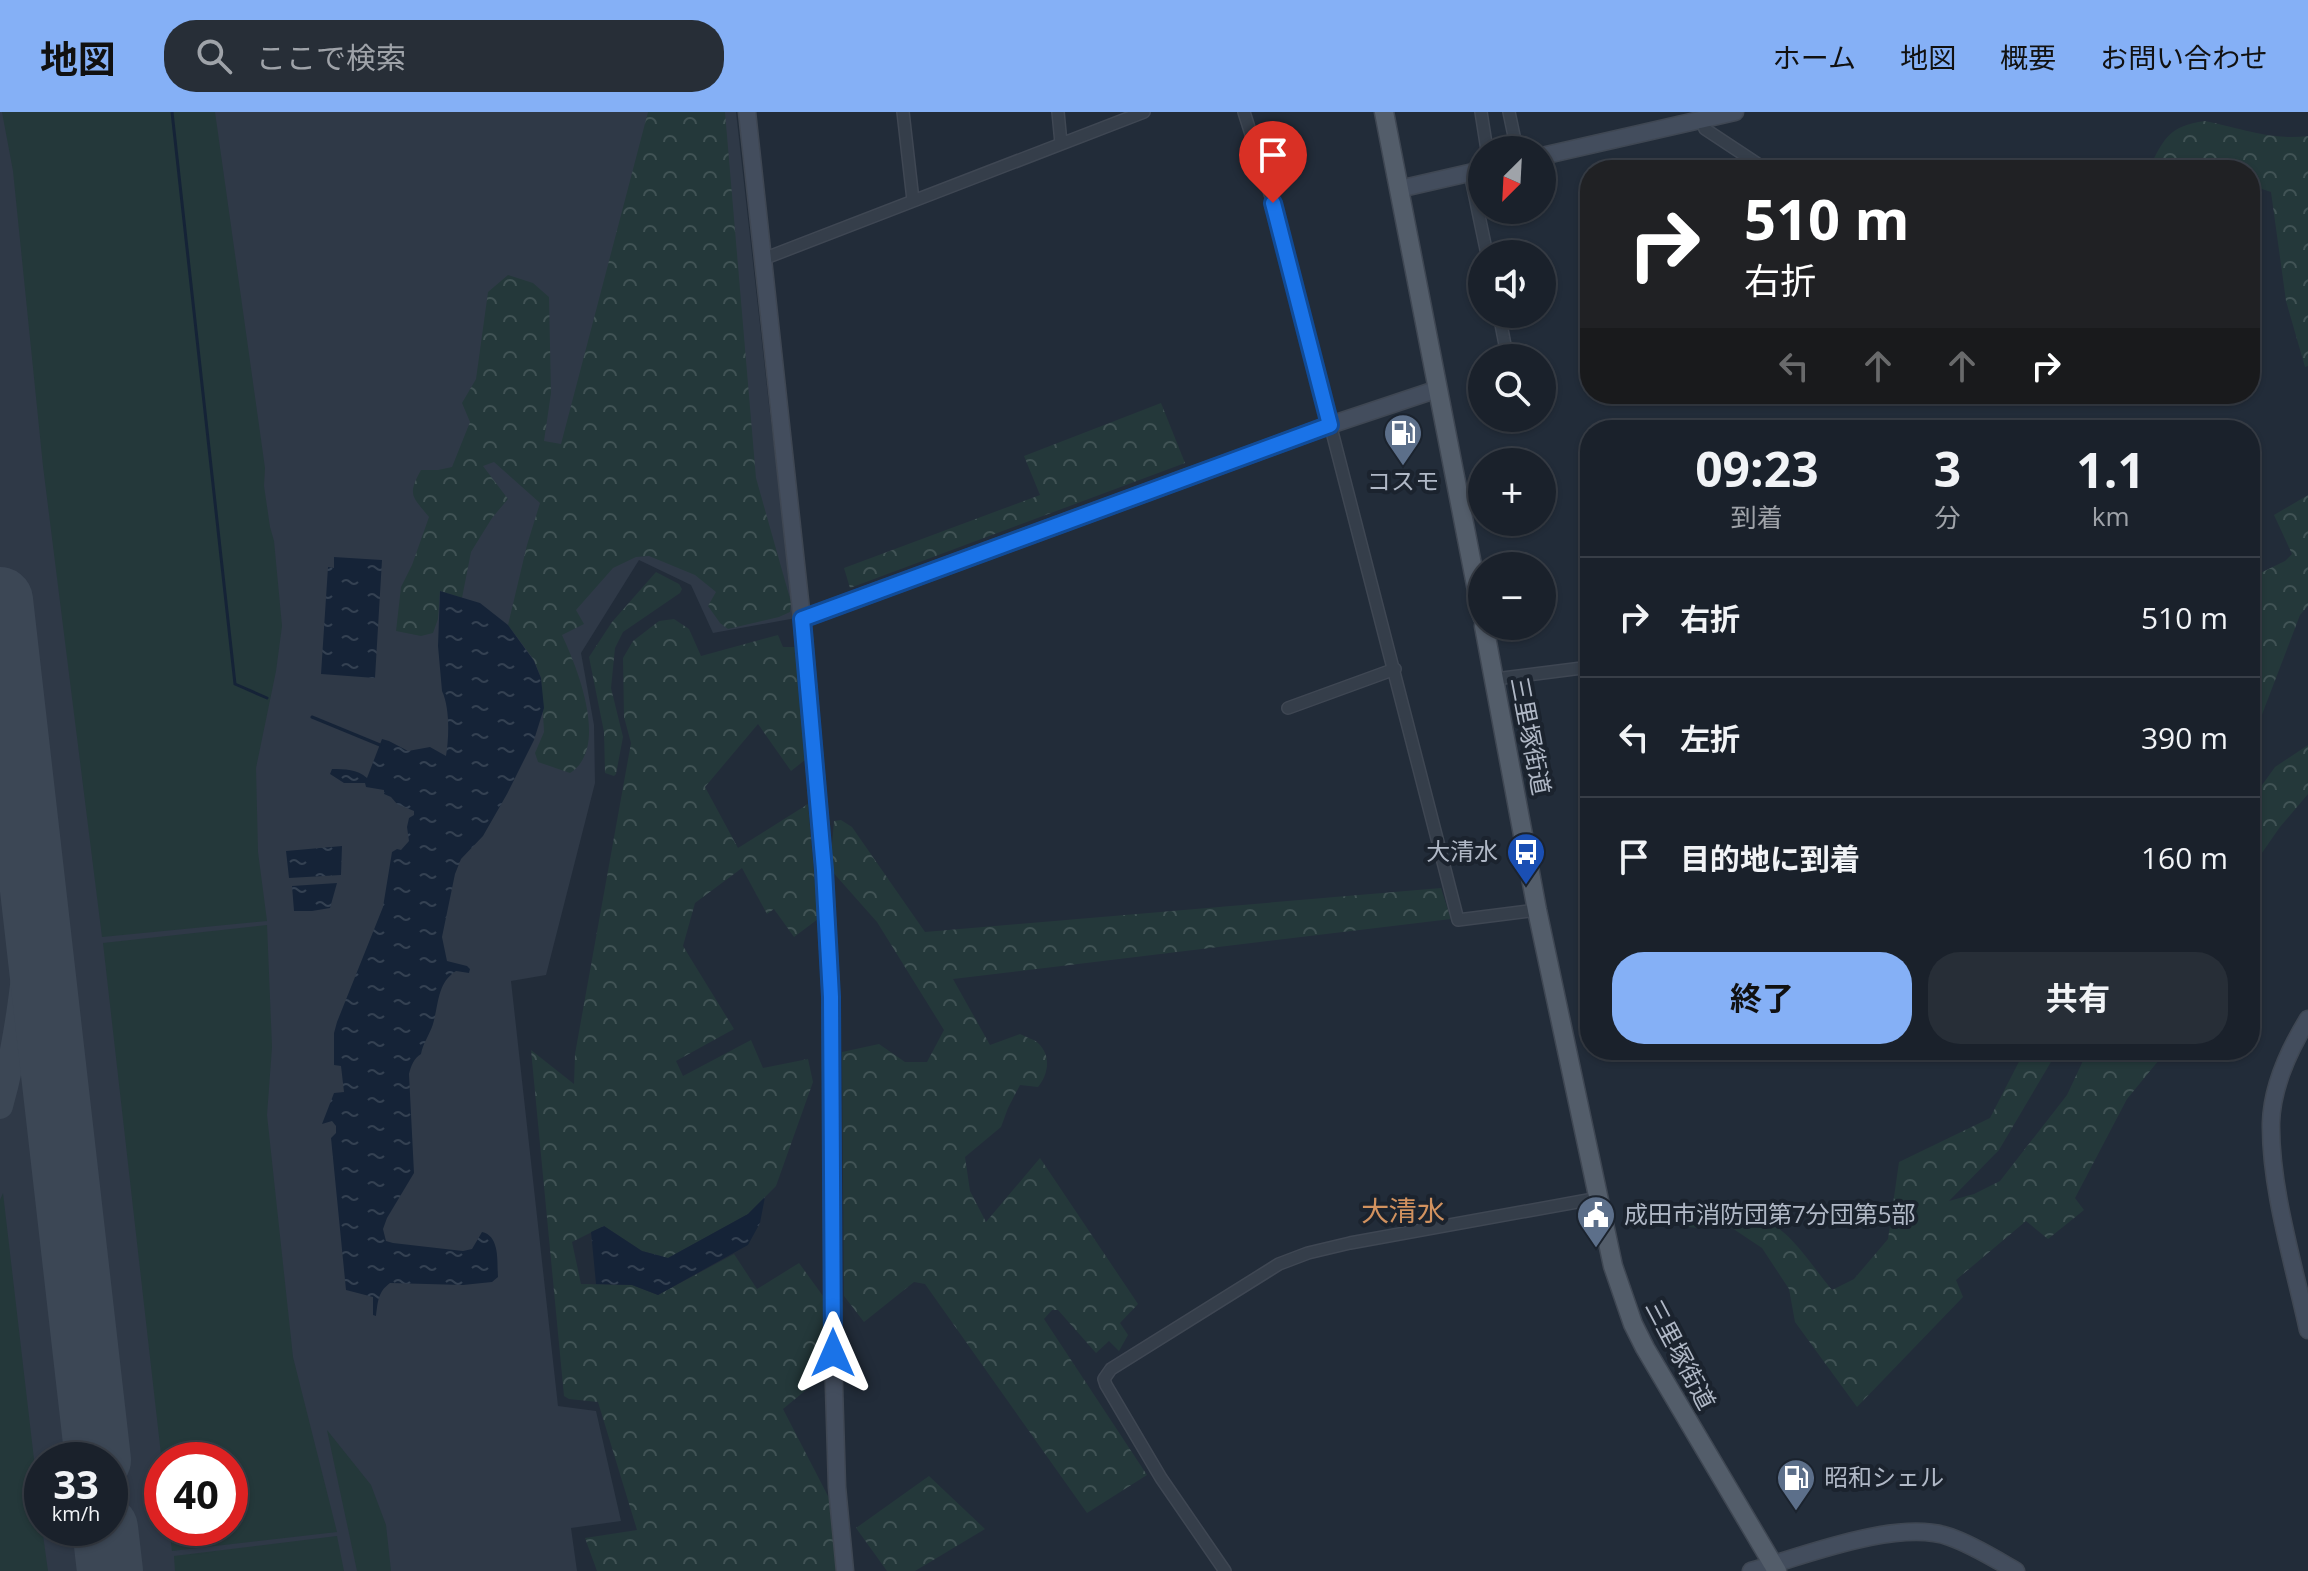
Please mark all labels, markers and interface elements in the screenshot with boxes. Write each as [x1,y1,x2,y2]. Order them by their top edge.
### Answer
search box [164,20,724,92]
text: 地図 [40,32,116,84]
icon: search [192,34,236,78]
text: ここで検索 [256,37,406,78]
text: ホーム [1773,38,1856,76]
text: 地図 [1900,38,1956,76]
text: 概要 [2000,38,2056,76]
text: お問い合わせ [2100,38,2268,76]
pin [1239,121,1307,203]
icon: arrive [1251,133,1295,177]
north arrow [1468,136,1556,224]
map controls [1468,136,1556,640]
text: 510 m [1744,180,1910,256]
icon: right [1612,192,1716,296]
button: sound [1468,240,1556,328]
text: 右折 [1744,256,1816,305]
button: search [1468,344,1556,432]
icon: left [1772,344,1816,388]
icon: ahead [1856,344,1900,388]
icon: ahead [1940,344,1984,388]
icon: right [2024,344,2068,388]
fuel station icon: コスモ [1382,412,1424,467]
text: 09:23 [1695,436,1819,501]
text: 3 [1934,436,1961,501]
text: 1.1 [2076,437,2145,502]
button: + [1468,448,1556,536]
place label: コスモ [1367,464,1439,497]
text: km [2092,498,2129,534]
text: 到着 [1731,499,1783,535]
text: 分 [1934,499,1960,535]
button: − [1468,552,1556,640]
icon: right [1612,595,1656,639]
text: 510 m [2141,597,2228,638]
text: 右折 [1680,598,1740,639]
street label: 三里塚街道 [1504,674,1559,798]
icon: left [1612,715,1656,759]
text: 390 m [2141,717,2228,758]
text: 左折 [1680,718,1740,759]
bus stop icon: 大清水 [1505,831,1547,886]
place label: 大清水 [1426,834,1498,867]
icon: arrive [1612,835,1656,879]
text: 160 m [2141,837,2228,878]
text: 目的地に到着 [1680,838,1860,879]
button: 終了 [1612,952,1912,1044]
button: 共有 [1928,952,2228,1044]
district label: 大清水 [1361,1191,1445,1229]
public building icon: 成田市消防団第7分団第5部 [1575,1194,1617,1249]
place label: 成田市消防団第7分団第5部 [1624,1197,1915,1230]
street label: 三里塚街道 [1639,1294,1724,1415]
position arrow [791,1311,875,1395]
speed limit sign: 40 [144,1442,248,1546]
text: 33 [53,1456,99,1511]
fuel station icon: 昭和シェル [1775,1457,1817,1512]
place label: 昭和シェル [1824,1460,1944,1493]
text: km/h [52,1500,100,1527]

